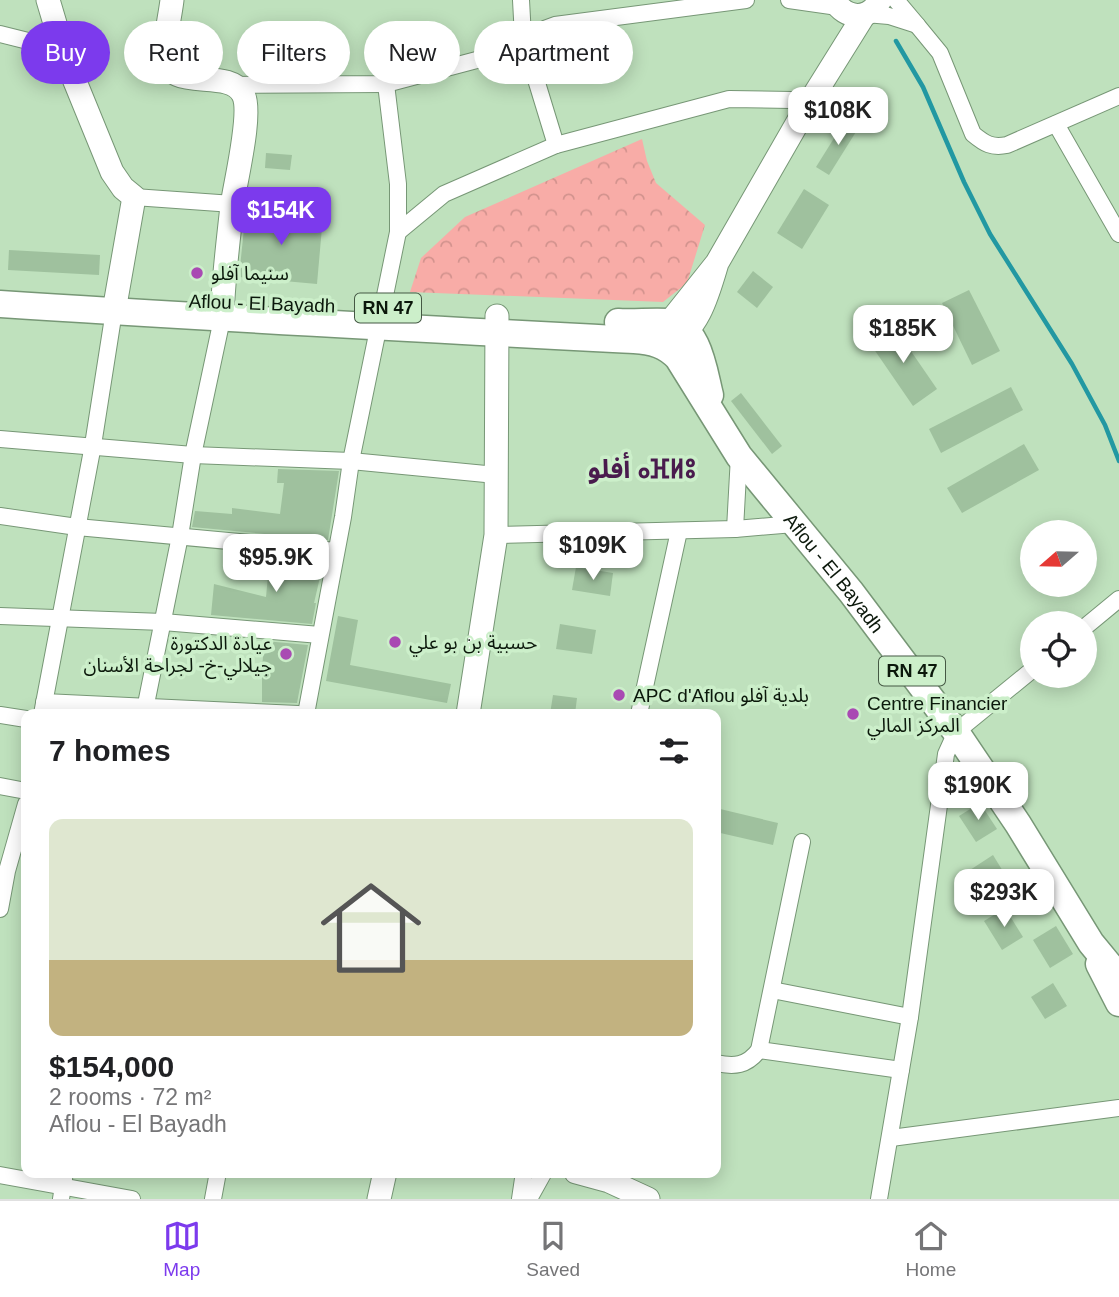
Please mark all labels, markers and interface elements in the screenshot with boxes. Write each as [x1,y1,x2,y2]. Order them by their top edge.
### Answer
chip: Buy [21,21,110,84]
chip: Rent [124,21,223,84]
chip: Filters [237,21,350,84]
chip: New [364,21,460,84]
chip: Apartment [474,21,633,84]
pin: $108K [789,88,887,147]
text: $108K [804,97,872,123]
pin: $154K [232,188,330,247]
text: $154K [247,197,315,223]
place label: سنيما آفلو [211,263,289,285]
marker: سنيما آفلو [189,265,205,281]
street label: Aflou - El Bayadh [188,290,336,317]
road number: RN 47 [355,294,421,322]
pin: $185K [854,306,952,365]
text: $185K [869,315,937,341]
district label: أفلو ⴰⴼⵍⵓ [588,452,696,484]
street label: Aflou - El Bayadh [780,509,888,637]
north arrow [1020,520,1097,597]
map controls [1020,520,1097,688]
pin: $109K [544,522,642,582]
text: $109K [559,532,627,558]
pin: $95.9K [219,534,333,594]
text: $95.9K [239,544,313,570]
button: locate [1020,611,1097,688]
place label: حسبية بن بو علي [409,632,537,657]
place label: عيادة الدكتورة جيلالي-خ- لجراحة الأسنان [83,633,272,680]
marker: حسبية بن بو علي [387,634,403,650]
marker: عيادة الدكتورة جيلالي-خ- لجراحة الأسنان [278,646,294,662]
road number: RN 47 [879,656,945,686]
place label: APC d'Aflou بلدية آفلو [633,685,809,707]
marker: APC d'Aflou بلدية آفلو [611,687,627,703]
place label: Centre Financier المركز المالي [867,693,1008,740]
marker: Centre Financier المركز المالي [845,706,861,722]
icon: filters [655,732,693,770]
text: 7 homes [49,734,171,767]
pin: $190K [929,762,1027,822]
text: $190K [944,772,1012,798]
icon: home [308,865,434,991]
pin: $293K [955,870,1053,929]
text: $293K [970,879,1038,905]
text: $154,000 [49,1050,174,1083]
text: 2 rooms · 72 m² [49,1084,211,1110]
text: Aflou - El Bayadh [49,1111,227,1137]
tab: Map [163,1217,201,1281]
tab: Saved [526,1217,580,1281]
tab: Home [906,1217,956,1281]

